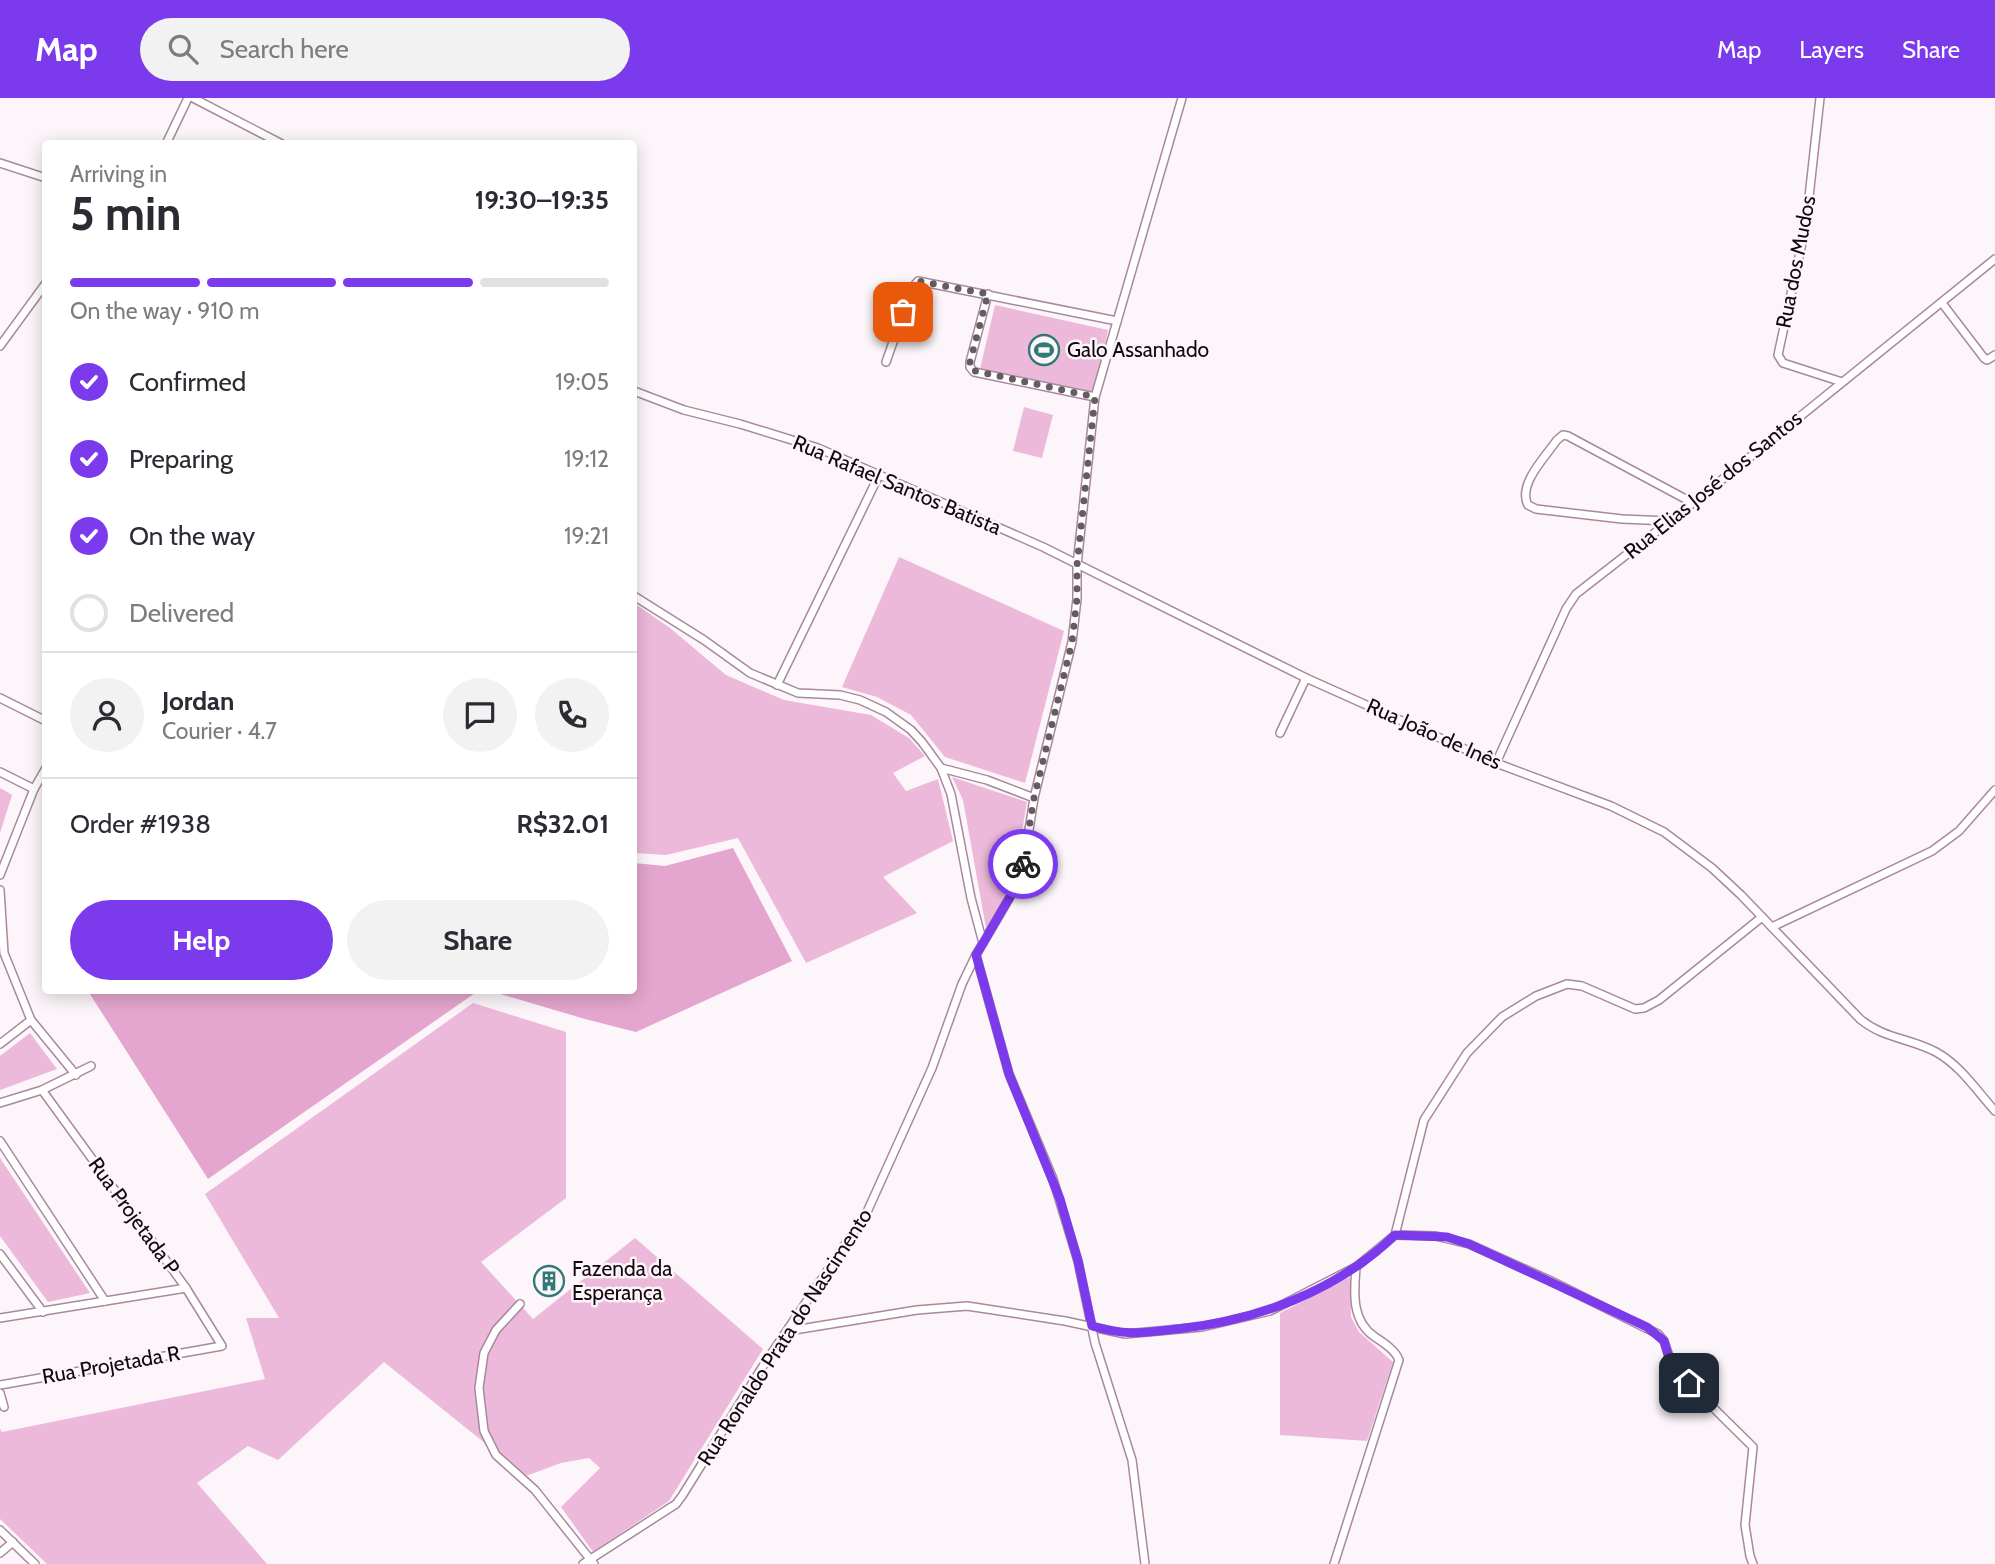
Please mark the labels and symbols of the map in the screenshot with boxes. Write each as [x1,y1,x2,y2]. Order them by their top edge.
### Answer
street label: Rua dos Mudos [1770,193,1821,330]
pin [873,282,933,342]
sports icon: Galo Assanhado [1027,333,1061,367]
place label: Galo Assanhado [1067,337,1209,362]
street label: Rua Elias José dos Santos [1619,405,1807,564]
street label: Rua Rafael Santos Batista [789,429,1005,540]
street label: Rua João de Inês [1363,693,1506,775]
courier [988,829,1058,899]
street label: Rua Projetada P [83,1152,185,1280]
street label: Rua Ronaldo Prata do Nascimento [692,1204,877,1470]
place label: Fazenda da Esperança [572,1256,672,1305]
building icon: Fazenda da Esperança [532,1264,566,1298]
street label: Rua Projetada R [40,1340,182,1390]
pin [1659,1353,1719,1413]

